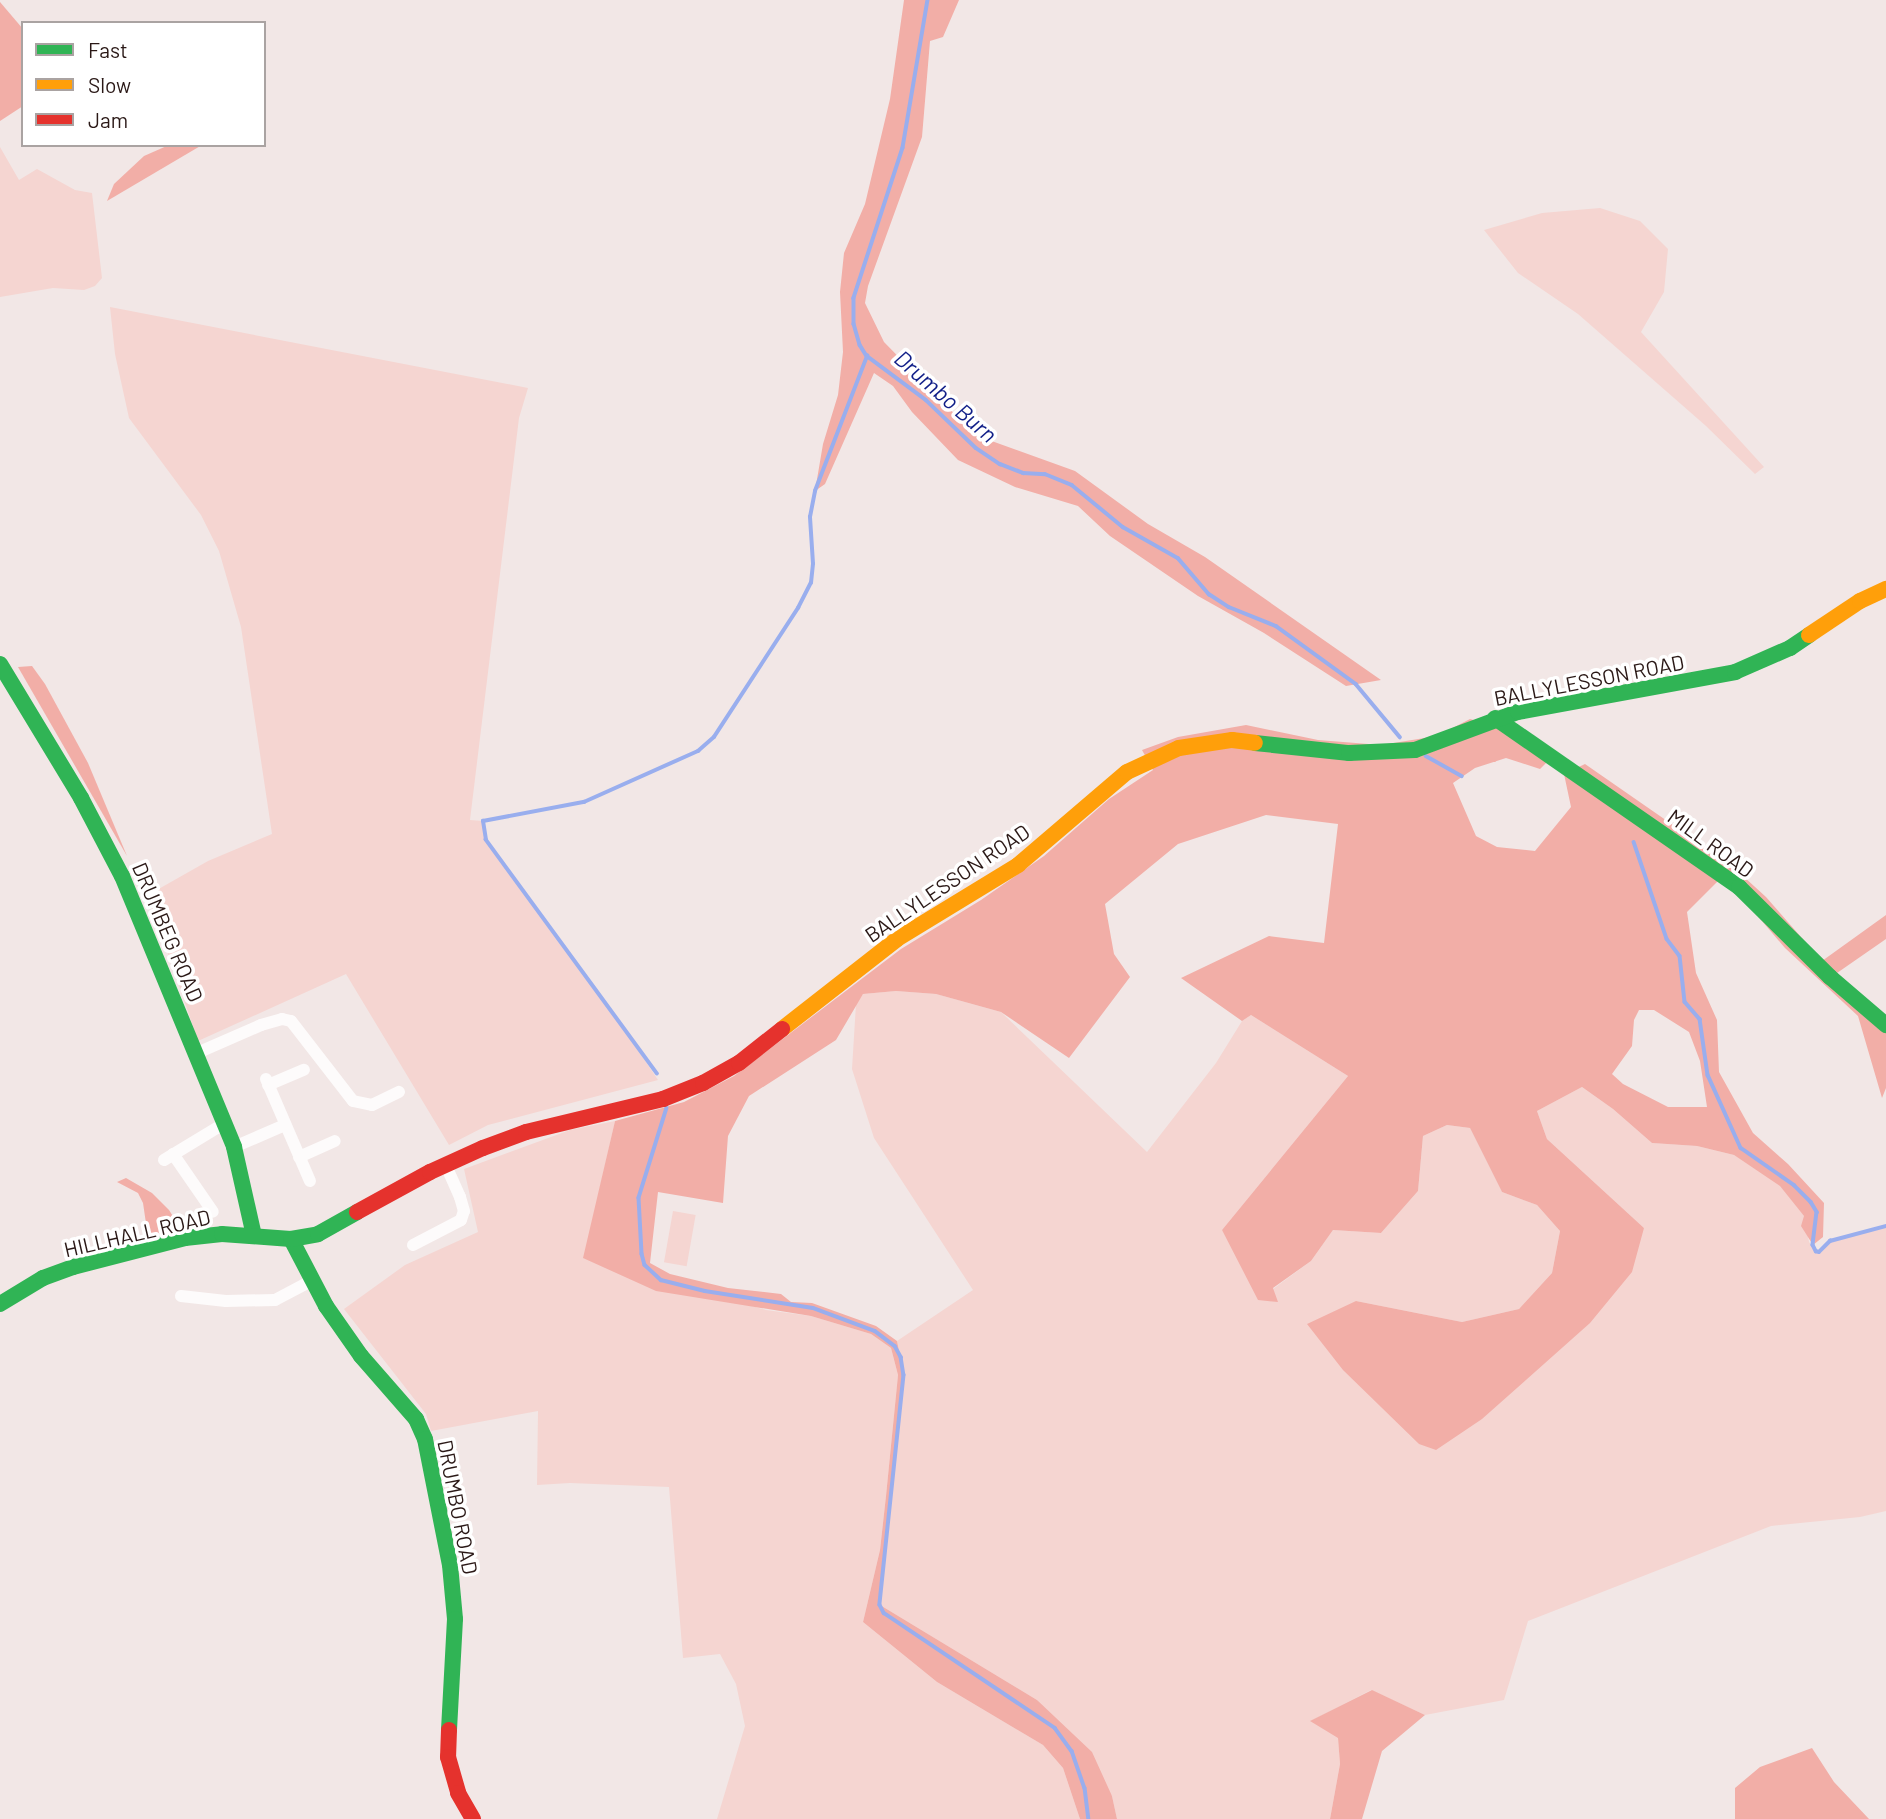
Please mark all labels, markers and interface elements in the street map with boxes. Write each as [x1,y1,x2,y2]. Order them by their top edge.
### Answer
legend [21,21,266,147]
text: Fast [88,37,128,62]
text: Slow [88,72,131,97]
text: Jam [88,107,128,132]
water label: Drumbo Burn [889,344,1003,448]
street label: BALLYLESSON ROAD [1492,649,1686,711]
street label: MILL ROAD [1663,803,1759,883]
street label: BALLYLESSON ROAD [860,819,1034,947]
street label: DRUMBEG ROAD [127,858,209,1006]
street label: HILLHALL ROAD [61,1204,213,1262]
street label: DRUMBO ROAD [433,1438,483,1576]

